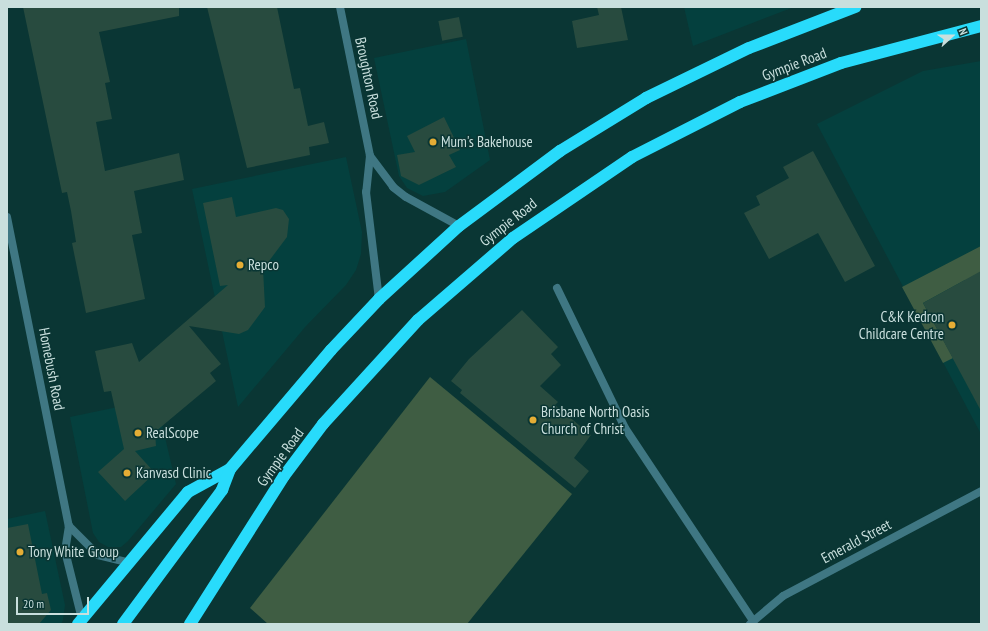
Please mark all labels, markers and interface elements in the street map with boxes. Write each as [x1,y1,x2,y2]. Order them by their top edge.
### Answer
north arrow [932,16,972,56]
text: N [956,26,971,37]
street label: Broughton Road [352,35,386,121]
street label: Gympie Road [759,43,829,85]
place label: Mum's Bakehouse [441,133,533,151]
marker: Mum's Bakehouse [428,137,438,147]
street label: Gympie Road [476,194,540,250]
place label: Repco [248,256,279,274]
marker: Repco [235,260,245,270]
place label: C&K Kedron Childcare Centre [859,307,944,342]
marker: C&K Kedron Childcare Centre [947,320,957,330]
street label: Homebush Road [35,326,69,412]
place label: Brisbane North Oasis Church of Christ [541,402,650,437]
marker: Brisbane North Oasis Church of Christ [528,415,538,425]
place label: RealScope [146,424,199,442]
street label: Gympie Road [253,424,307,490]
marker: RealScope [133,428,143,438]
place label: Kanvasd Clinic [136,464,211,482]
marker: Kanvasd Clinic [121,467,133,479]
street label: Emerald Street [818,515,894,567]
place label: Tony White Group [28,543,119,561]
marker: Tony White Group [15,547,25,557]
scale bar [18,589,91,615]
text: 20 m [23,596,44,611]

